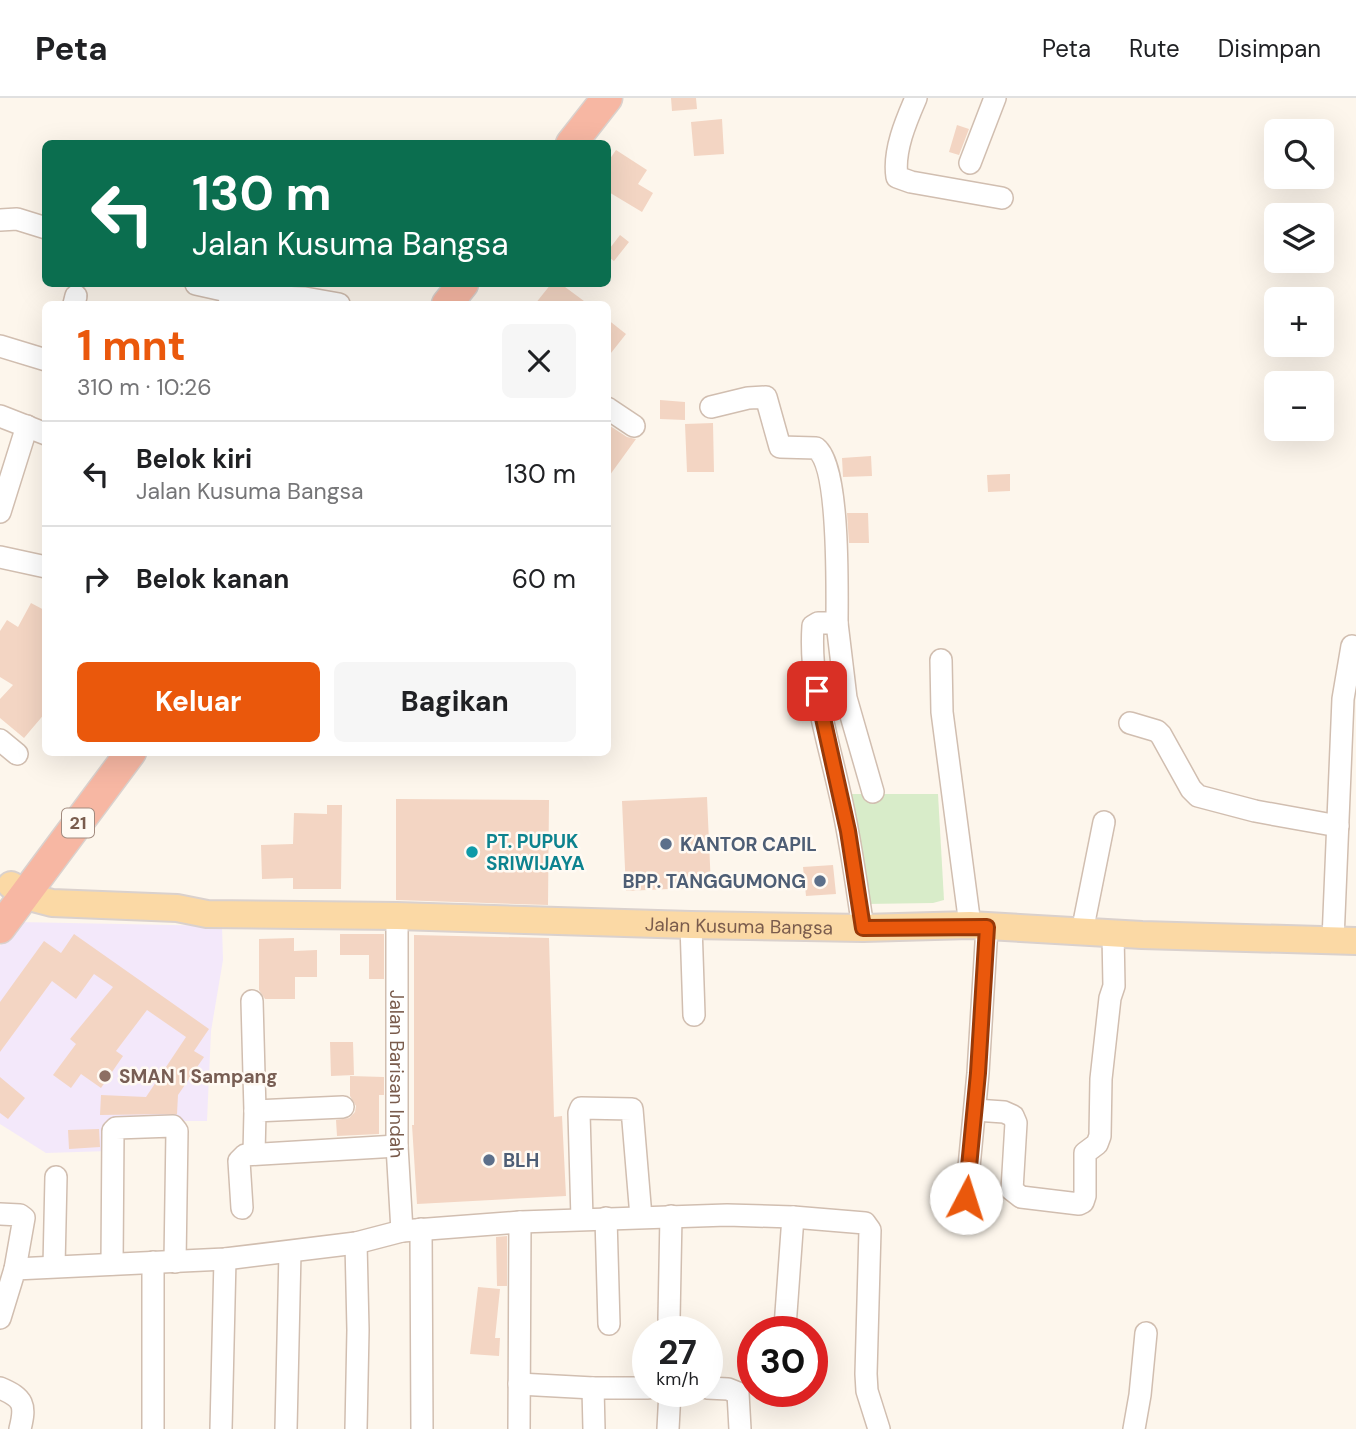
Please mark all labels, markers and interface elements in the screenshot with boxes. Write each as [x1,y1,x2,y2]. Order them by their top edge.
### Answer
text: Peta [35,27,108,70]
text: Peta [1042,33,1091,64]
text: Rute [1129,33,1180,64]
text: Disimpan [1218,33,1321,64]
map controls [1264,119,1334,441]
button: search [1264,119,1334,189]
text: 130 m [192,161,332,225]
icon: left [77,168,168,259]
button: layers [1264,203,1334,273]
text: Jalan Kusuma Bangsa [192,223,509,265]
button: + [1264,287,1334,357]
text: 1 mnt [77,318,186,373]
button: close [502,324,576,398]
button: − [1264,371,1334,441]
text: 310 m · 10:26 [77,372,212,402]
text: Belok kiri [136,442,252,476]
icon: left [77,455,115,493]
text: 130 m [505,457,576,491]
text: Jalan Kusuma Bangsa [136,476,364,506]
icon: right [77,560,115,598]
text: Belok kanan [136,562,289,596]
text: 60 m [512,562,576,596]
pin [787,661,847,721]
button: Keluar [77,662,320,742]
button: Bagikan [334,662,576,742]
icon: arrive [798,672,836,710]
road number: 21 [62,808,94,838]
place label: PT. PUPUK SRIWIJAYA [486,829,585,876]
place label: KANTOR CAPIL [680,832,817,857]
marker: KANTOR CAPIL [658,836,674,852]
marker: PT. PUPUK SRIWIJAYA [464,844,480,860]
place label: BPP. TANGGUMONG [622,869,806,894]
marker: BPP. TANGGUMONG [812,873,828,889]
street label: Jalan Kusuma Bangsa [645,912,833,940]
street label: Jalan Barisan Indah [384,990,410,1159]
place label: SMAN 1 Sampang [119,1064,278,1089]
marker: SMAN 1 Sampang [97,1068,113,1084]
place label: BLH [503,1148,539,1173]
marker: BLH [481,1152,497,1168]
position arrow [929,1161,1003,1235]
speed limit sign: 30 [737,1316,828,1407]
text: 27 [658,1329,697,1375]
text: km/h [656,1367,699,1391]

